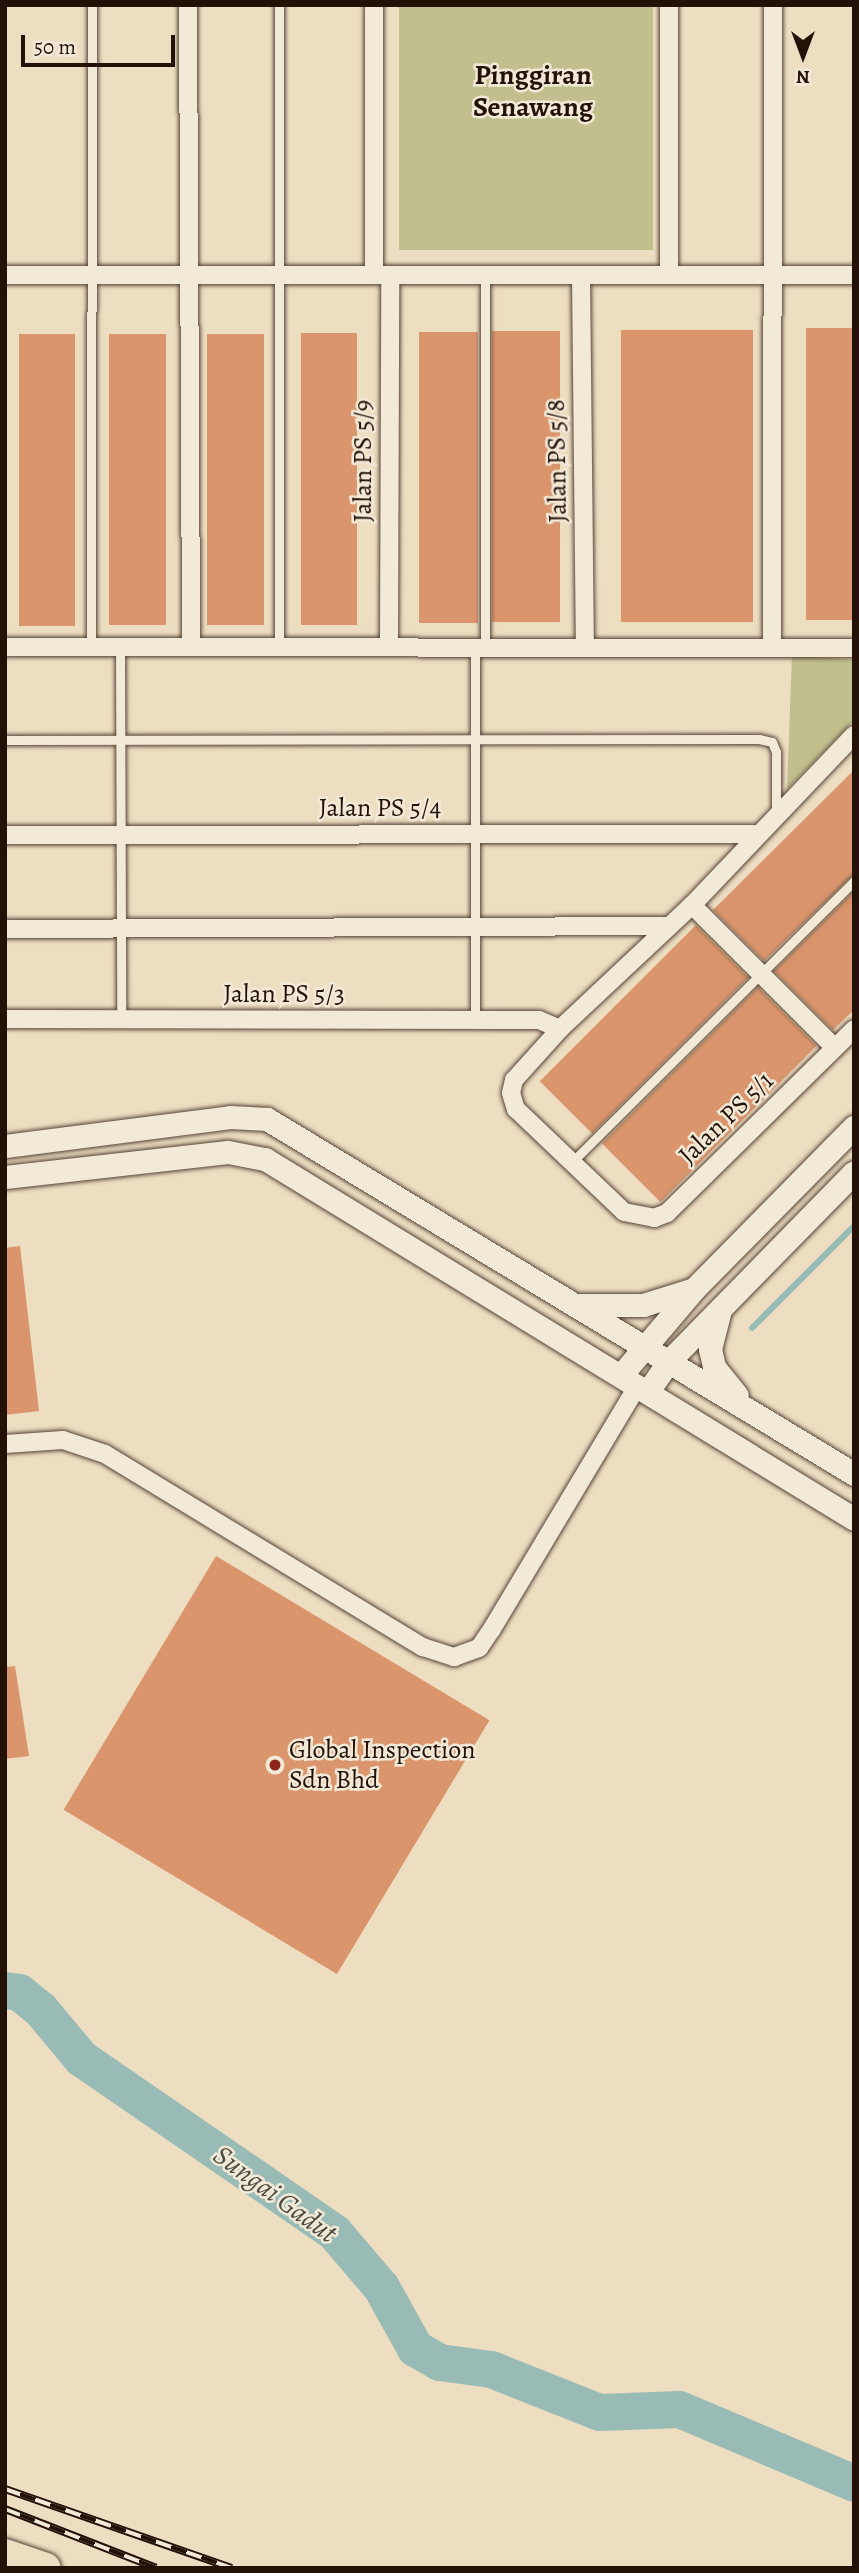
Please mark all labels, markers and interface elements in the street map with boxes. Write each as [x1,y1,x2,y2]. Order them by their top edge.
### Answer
scale bar [24,21,178,65]
north arrow [768,21,838,91]
text: 50 m [34,33,76,61]
district label: Pinggiran Senawang [473,58,593,124]
text: N [796,64,810,90]
street label: Jalan PS 5/8 [540,399,574,523]
street label: Jalan PS 5/9 [347,400,379,522]
street label: Jalan PS 5/4 [319,792,441,824]
street label: Jalan PS 5/3 [223,978,345,1010]
street label: Jalan PS 5/1 [672,1065,780,1171]
place label: Global Inspection Sdn Bhd [289,1734,476,1796]
marker: Global Inspection Sdn Bhd [267,1757,283,1773]
water label: Sungai Gadut [207,2138,343,2250]

